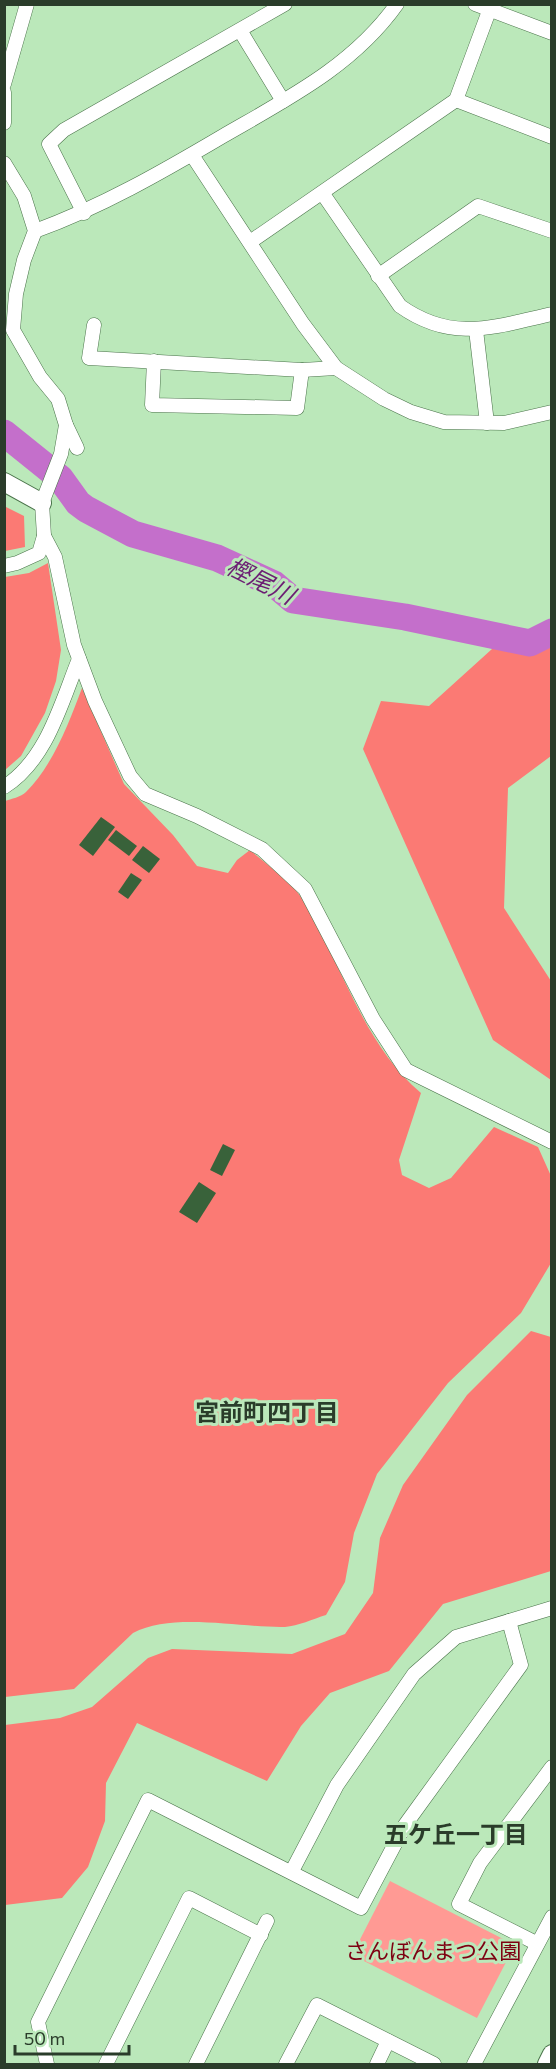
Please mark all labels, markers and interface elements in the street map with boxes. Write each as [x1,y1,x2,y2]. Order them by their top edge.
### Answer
water label: 樫尾川 [222,551,302,611]
district label: 宮前町四丁目 [195,1397,339,1426]
district label: 五ケ丘一丁目 [384,1819,528,1848]
park label: さんぼんまつ公園 [345,1937,521,1964]
scale bar [15,2018,129,2056]
text: 50 m [24,2027,65,2049]

